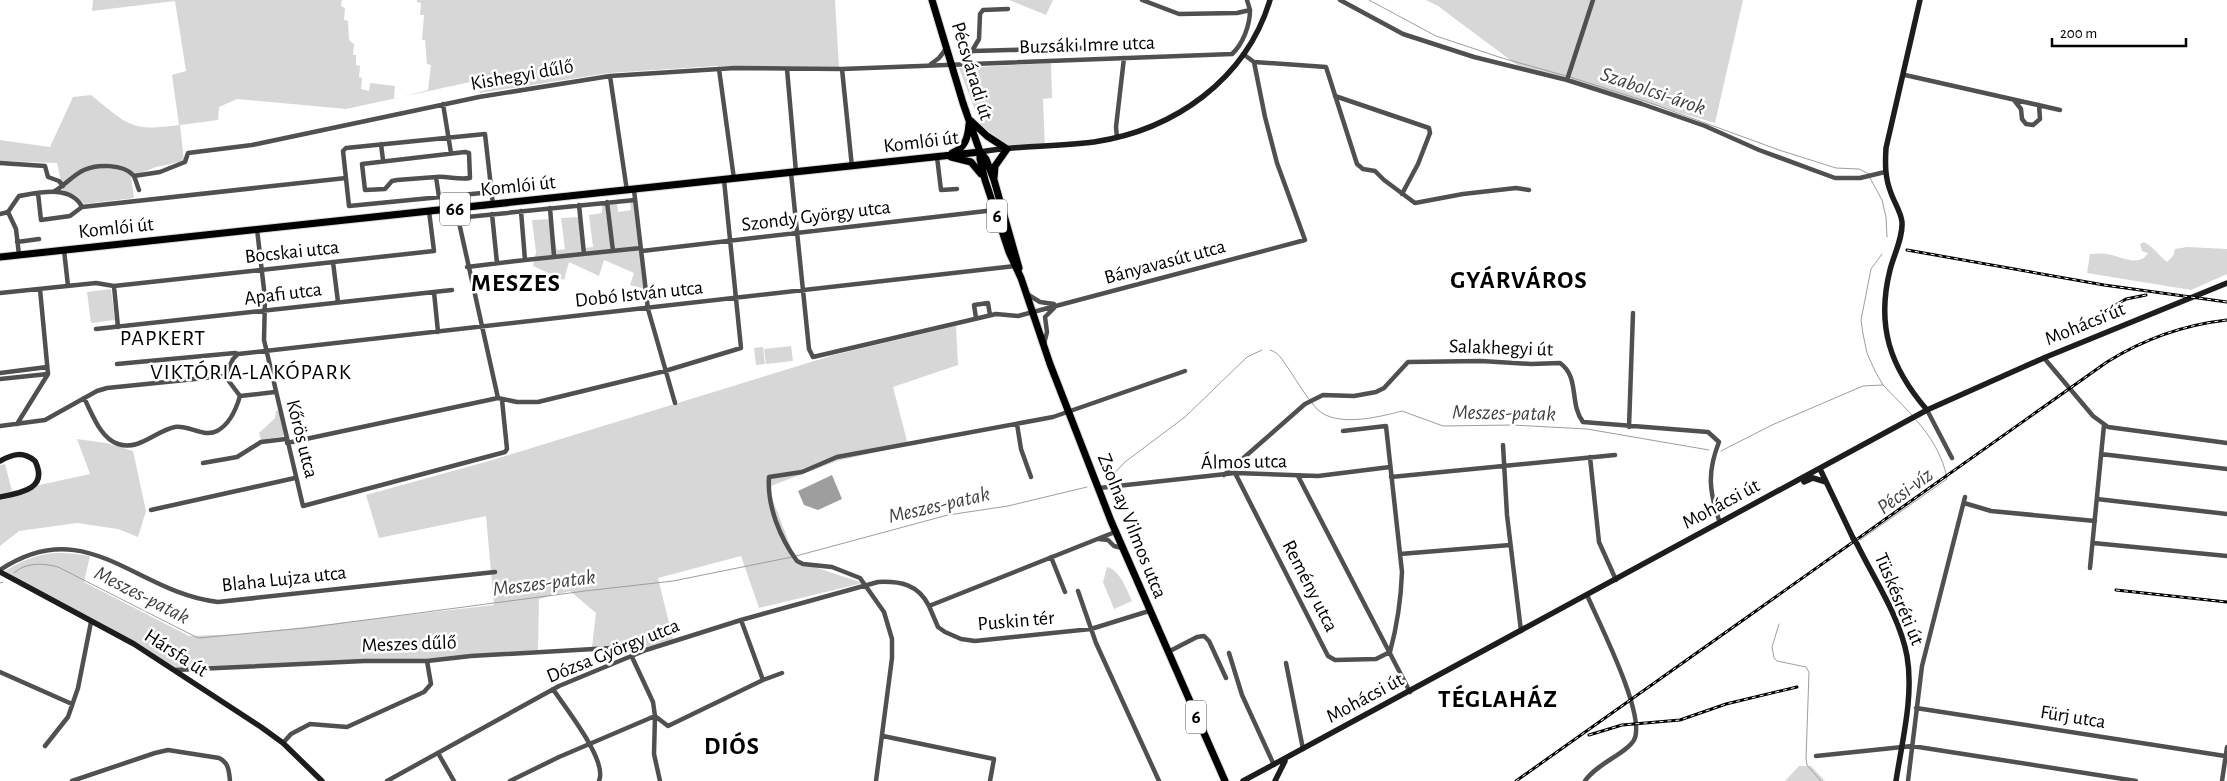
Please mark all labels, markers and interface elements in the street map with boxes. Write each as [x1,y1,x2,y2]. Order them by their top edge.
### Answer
scale bar [2052,15,2186,47]
street label: Pécsváradi út [948,19,997,123]
text: 200 m [2060,26,2097,41]
street label: Buzsáki Imre utca [1019,33,1155,57]
street label: Kishegyi dűlő [469,56,575,94]
water label: Szabolcsi-árok [1598,63,1708,119]
street label: Komlói út [882,127,960,157]
street label: Komlói út [479,172,557,200]
road number: 66 [440,192,470,225]
street label: Szondy György utca [740,197,892,235]
road number: 6 [987,200,1007,232]
street label: Komlói út [77,214,155,242]
street label: Bányavasút utca [1102,236,1228,288]
street label: Bocskai utca [244,237,340,267]
district label: GYÁRVÁROS [1450,265,1588,293]
district label: MESZES [471,271,561,296]
street label: Dobó István utca [574,277,704,311]
street label: Apafi utca [243,279,323,309]
street label: Mohácsi út [2042,299,2129,349]
district label: PAPKERT [120,327,206,349]
street label: Salakhegyi út [1449,336,1554,360]
district label: VIKTÓRIA-LAKÓPARK [150,360,352,383]
street label: Kőrös utca [283,398,321,480]
water label: Meszes-patak [1452,402,1556,425]
street label: Álmos utca [1201,450,1287,473]
street label: Zsolnay Vilmos utca [1094,451,1170,601]
water label: Pécsi-víz [1873,464,1937,518]
street label: Mohácsi út [1679,475,1764,533]
water label: Meszes-patak [886,483,992,528]
street label: Remény utca [1278,537,1342,635]
street label: Tüskésréti út [1871,550,1928,649]
water label: Meszes-patak [91,562,193,629]
street label: Blaha Lujza utca [221,562,347,596]
water label: Meszes-patak [491,566,597,601]
street label: Puskin tér [977,608,1056,634]
street label: Dózsa György utca [544,615,682,687]
street label: Hársfa út [141,625,212,681]
street label: Meszes dűlő [361,632,457,656]
street label: Mohácsi út [1323,669,1408,727]
district label: TÉGLAHÁZ [1438,684,1558,712]
road number: 6 [1186,700,1206,734]
street label: Fürj utca [2039,702,2107,732]
district label: DIÓS [704,732,760,759]

